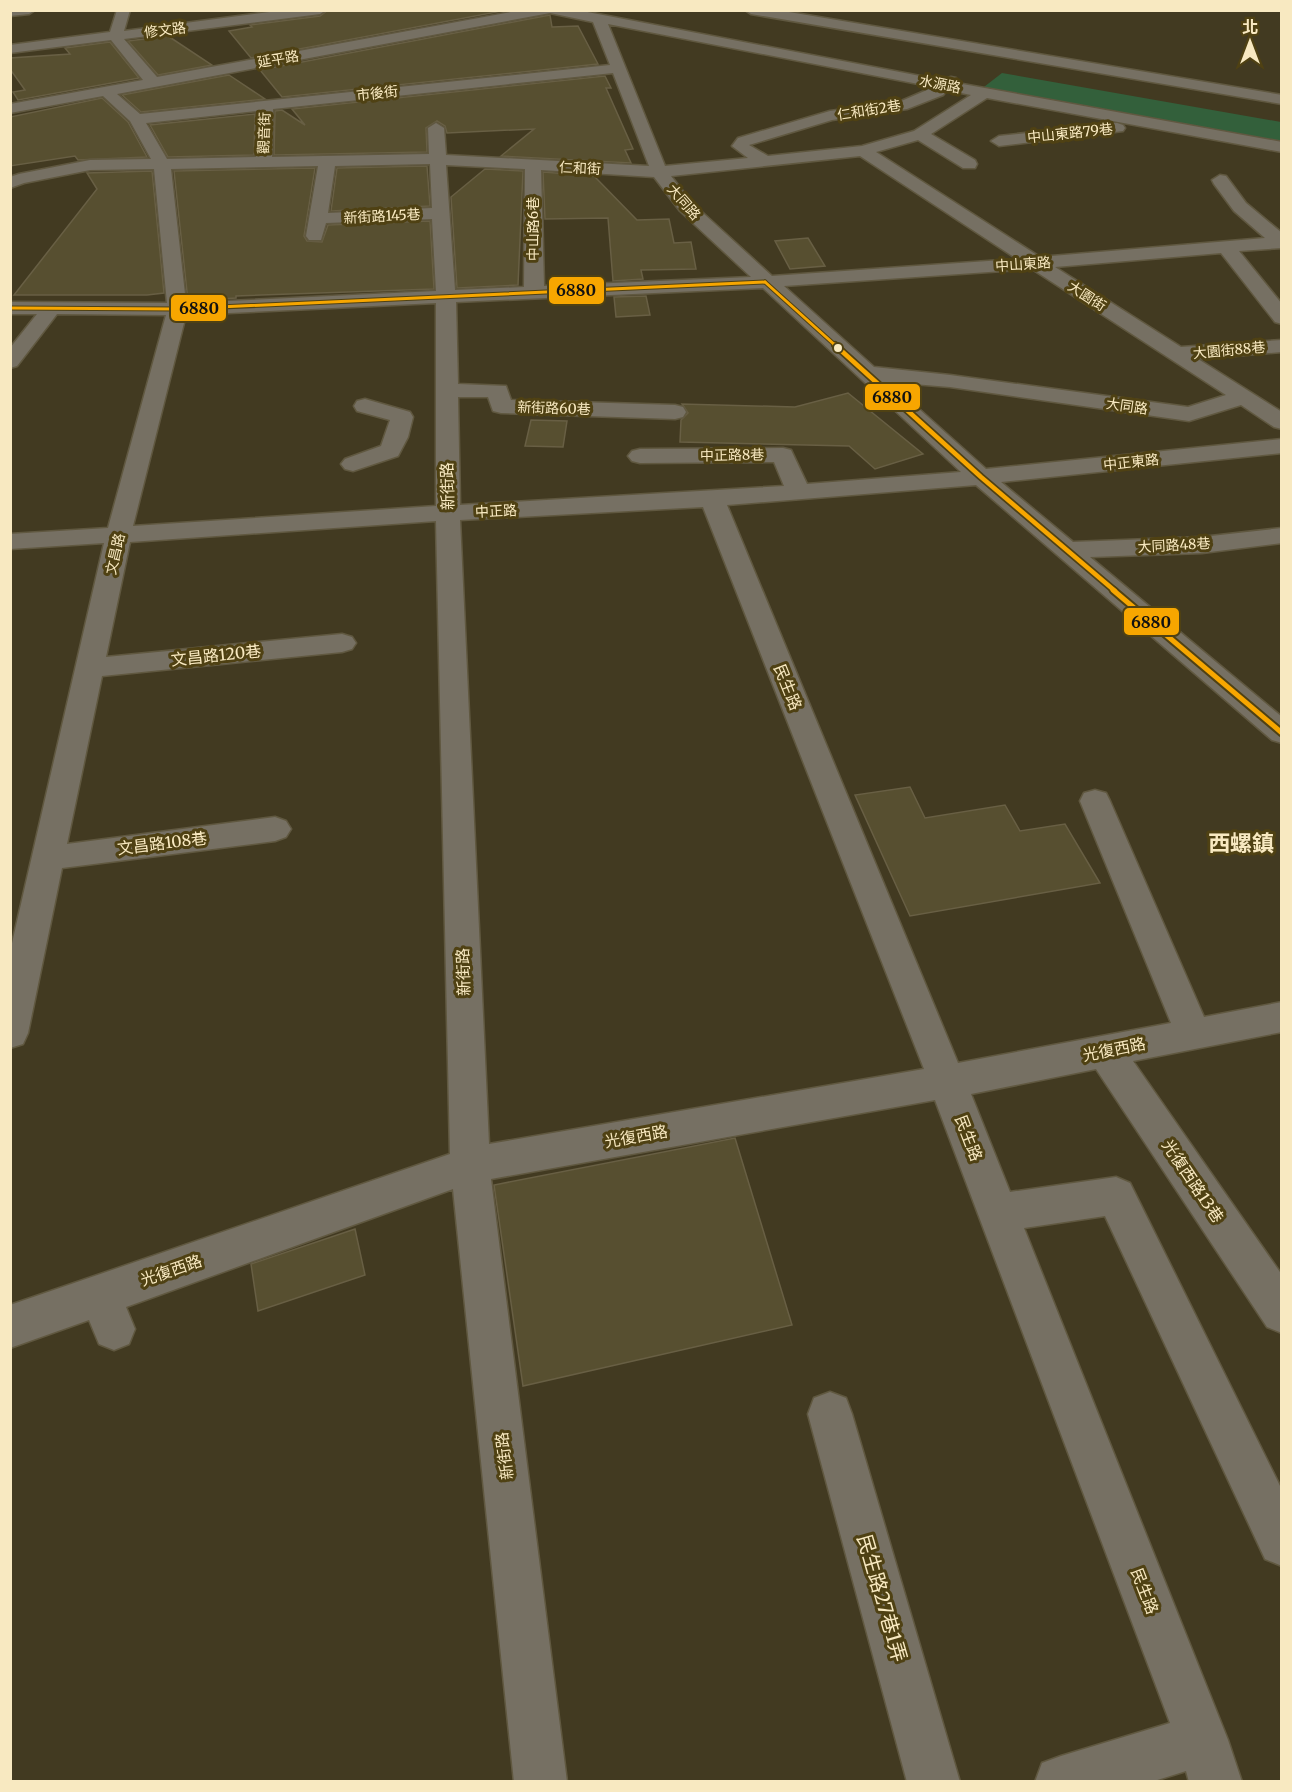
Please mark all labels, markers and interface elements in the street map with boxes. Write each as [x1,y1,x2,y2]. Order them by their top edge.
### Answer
north arrow [1220,12,1280,72]
text: 北 [1242,17,1258,37]
street label: 修文路 [143,19,187,41]
street label: 延平路 [256,46,300,72]
street label: 水源路 [918,71,962,97]
street label: 市後街 [355,82,399,104]
street label: 仁和街2巷 [836,96,902,124]
street label: 觀音街 [254,112,274,154]
street label: 中山東路79巷 [1026,120,1114,146]
street label: 仁和街 [559,158,601,178]
street label: 大同路 [663,180,705,224]
street label: 中山路6巷 [524,197,542,261]
street label: 新街路145巷 [343,205,421,227]
street label: 中山東路 [994,253,1052,275]
line badge: 6880 [548,276,605,305]
street label: 大園街 [1064,277,1110,315]
text: 6880 [556,280,596,300]
line badge: 6880 [170,294,227,322]
text: 6880 [179,298,219,318]
street label: 大園街88巷 [1192,338,1266,362]
unlabelled marker [832,342,844,354]
line badge: 6880 [864,383,921,411]
text: 6880 [872,387,912,407]
street label: 大同路 [1105,394,1149,418]
street label: 新街路60巷 [517,398,591,418]
street label: 中正路8巷 [700,445,764,465]
street label: 中正東路 [1102,450,1160,474]
street label: 新街路 [437,462,457,510]
street label: 中正路 [475,501,517,521]
street label: 文昌路 [102,532,128,576]
street label: 大同路48巷 [1137,534,1211,556]
line badge: 6880 [1123,607,1180,636]
text: 6880 [1131,612,1171,632]
street label: 文昌路120巷 [170,640,262,670]
street label: 民生路 [770,661,806,713]
street label: 文昌路108巷 [116,828,208,858]
district label: 西螺鎮 [1208,829,1274,857]
street label: 新街路 [452,948,474,996]
street label: 光復西路 [1081,1033,1147,1065]
street label: 民生路 [951,1112,987,1164]
street label: 光復西路 [603,1121,669,1151]
street label: 光復西路13巷 [1158,1136,1228,1226]
street label: 光復西路 [137,1250,205,1290]
street label: 新街路 [491,1431,517,1481]
street label: 民生路27巷1弄 [852,1531,913,1665]
street label: 民生路 [1127,1565,1163,1617]

